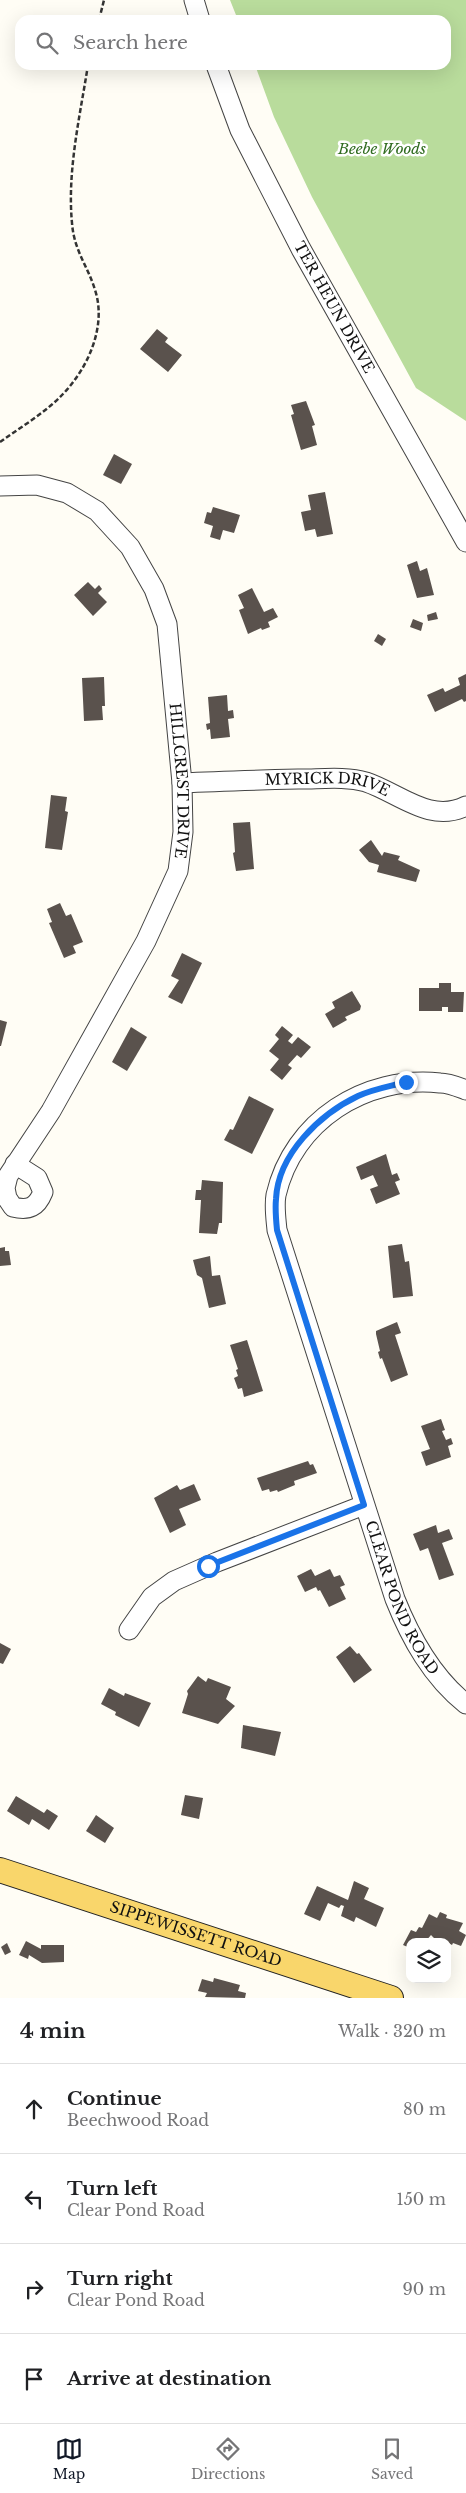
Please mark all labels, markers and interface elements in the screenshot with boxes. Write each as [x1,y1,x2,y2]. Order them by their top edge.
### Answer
search box [15,15,451,70]
icon: search [33,29,61,57]
text: Search here [73,31,188,54]
park label: Beebe Woods [337,139,426,158]
street label: TER HEUN DRIVE [290,238,379,376]
street label: HILLCREST DRIVE [165,702,193,860]
street label: MYRICK DRIVE [264,768,393,800]
route end [395,1071,418,1094]
street label: CLEAR POND ROAD [361,1518,444,1678]
route start [197,1555,220,1578]
street label: SIPPEWISSETT ROAD [108,1897,284,1971]
map controls [406,1938,451,1983]
button: layers [406,1938,451,1983]
text: 4 min [20,2018,86,2044]
text: Walk · 320 m [338,2021,446,2041]
text: Continue [67,2087,162,2110]
icon: ahead [20,2095,48,2123]
text: 80 m [403,2099,446,2119]
text: Beechwood Road [67,2110,209,2130]
text: Turn left [67,2177,158,2200]
icon: left [20,2185,48,2213]
text: 150 m [397,2189,446,2209]
text: Clear Pond Road [67,2200,205,2220]
text: Turn right [67,2267,173,2290]
icon: right [20,2275,48,2303]
text: 90 m [403,2279,446,2299]
text: Clear Pond Road [67,2290,205,2310]
icon: arrive [20,2365,48,2393]
text: Arrive at destination [67,2367,271,2390]
tab: Map [53,2435,85,2483]
tab: Directions [191,2435,265,2483]
tab: Saved [371,2435,413,2483]

